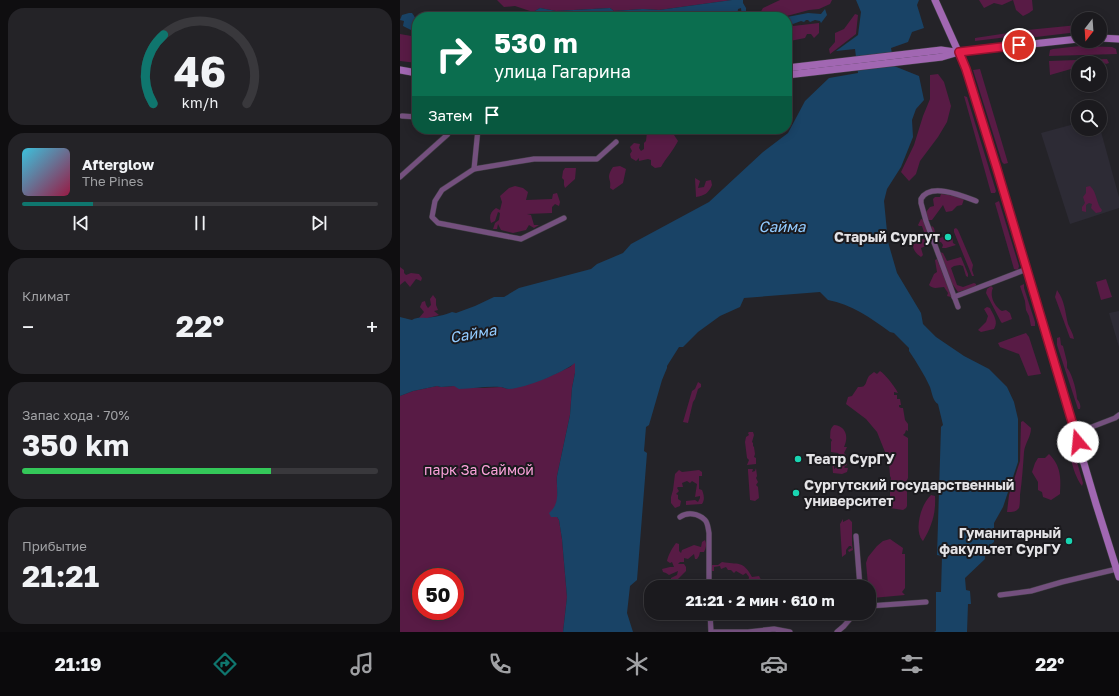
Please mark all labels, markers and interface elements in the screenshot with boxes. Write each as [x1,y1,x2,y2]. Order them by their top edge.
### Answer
north arrow [1071,12,1107,48]
map controls [1071,12,1107,136]
text: 530 m [494,26,578,59]
icon: right [428,28,480,80]
pin [1002,28,1036,62]
icon: arrive [1008,34,1030,56]
text: 46 [174,46,226,96]
button: sound [1071,56,1107,92]
text: улица Гагарина [494,60,631,82]
text: km/h [182,94,218,111]
button: search [1071,100,1107,136]
icon: arrive [481,104,503,126]
text: Затем [428,106,473,124]
text: Afterglow [82,155,154,173]
text: The Pines [82,173,143,189]
icon: previous [70,212,92,234]
icon: pause [189,212,211,234]
icon: next [308,212,330,234]
water label: Сайма [758,217,806,235]
place label: Старый Сургут [834,228,940,245]
marker: Старый Сургут [943,232,953,242]
text: Климат [22,288,70,304]
text: 22° [176,308,224,344]
text: − [22,313,34,340]
text: + [366,313,378,340]
water label: Сайма [448,320,498,346]
text: Запас хода · 70% [22,407,129,423]
position arrow [1057,421,1099,463]
text: 350 km [22,427,129,463]
place label: Театр СурГУ [806,450,895,467]
marker: Театр СурГУ [793,454,803,464]
park label: парк За Саймой [424,461,534,478]
place label: Сургутский государственный университет [804,476,1014,509]
marker: Сургутский государственный университет [791,488,801,498]
place label: Гуманитарный факультет СурГУ [939,524,1061,557]
marker: Гуманитарный факультет СурГУ [1064,536,1074,546]
text: Прибытие [22,538,87,554]
text: 21:21 [22,558,99,594]
speed limit sign: 50 [412,568,464,620]
text: 21:21 · 2 мин · 610 m [685,591,835,609]
icon: directions [211,650,239,678]
icon: music [348,650,376,678]
icon: phone [486,650,514,678]
icon: climate [623,650,651,678]
icon: car [760,650,788,678]
icon: filters [898,650,926,678]
text: 21:19 [55,653,101,675]
text: 22° [1035,653,1064,675]

